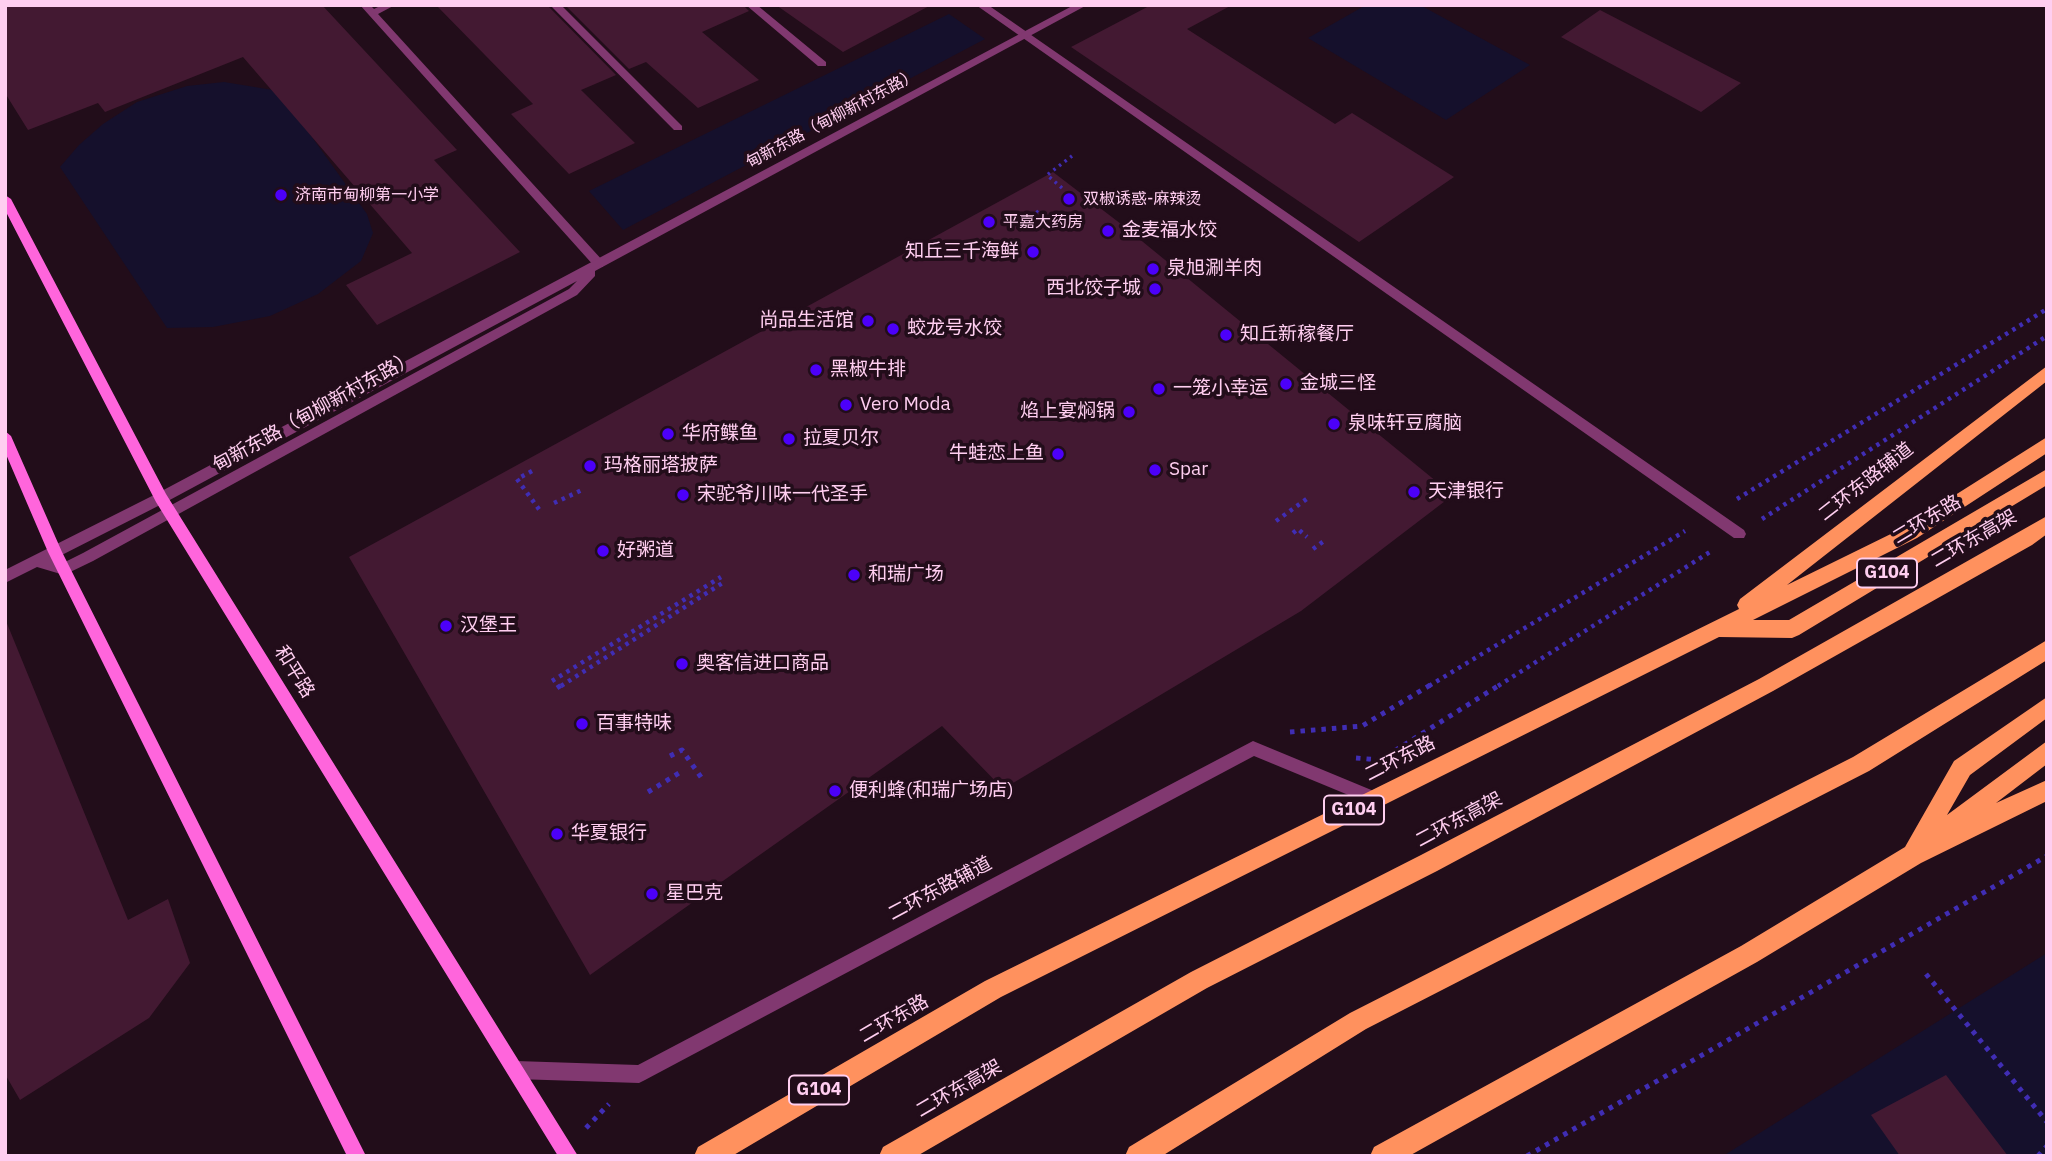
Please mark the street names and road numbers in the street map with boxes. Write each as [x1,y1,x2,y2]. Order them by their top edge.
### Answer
street label: 甸新东路（甸柳新村东路） [743,65,921,173]
street label: 甸新东路（甸柳新村东路） [209,347,419,477]
street label: 二环东路辅道 [1814,438,1918,526]
street label: 二环东路 [1889,491,1965,549]
street label: 二环东高架 [1927,505,2021,573]
road number: G104 [1857,558,1917,588]
street label: 和平路 [269,642,319,702]
street label: 二环东路 [1361,732,1439,786]
street label: 二环东高架 [1412,788,1506,852]
road number: G104 [1324,796,1384,824]
street label: 二环东路辅道 [884,852,996,926]
street label: 二环东路 [855,990,933,1048]
street label: 二环东高架 [912,1055,1006,1123]
road number: G104 [789,1076,849,1105]

